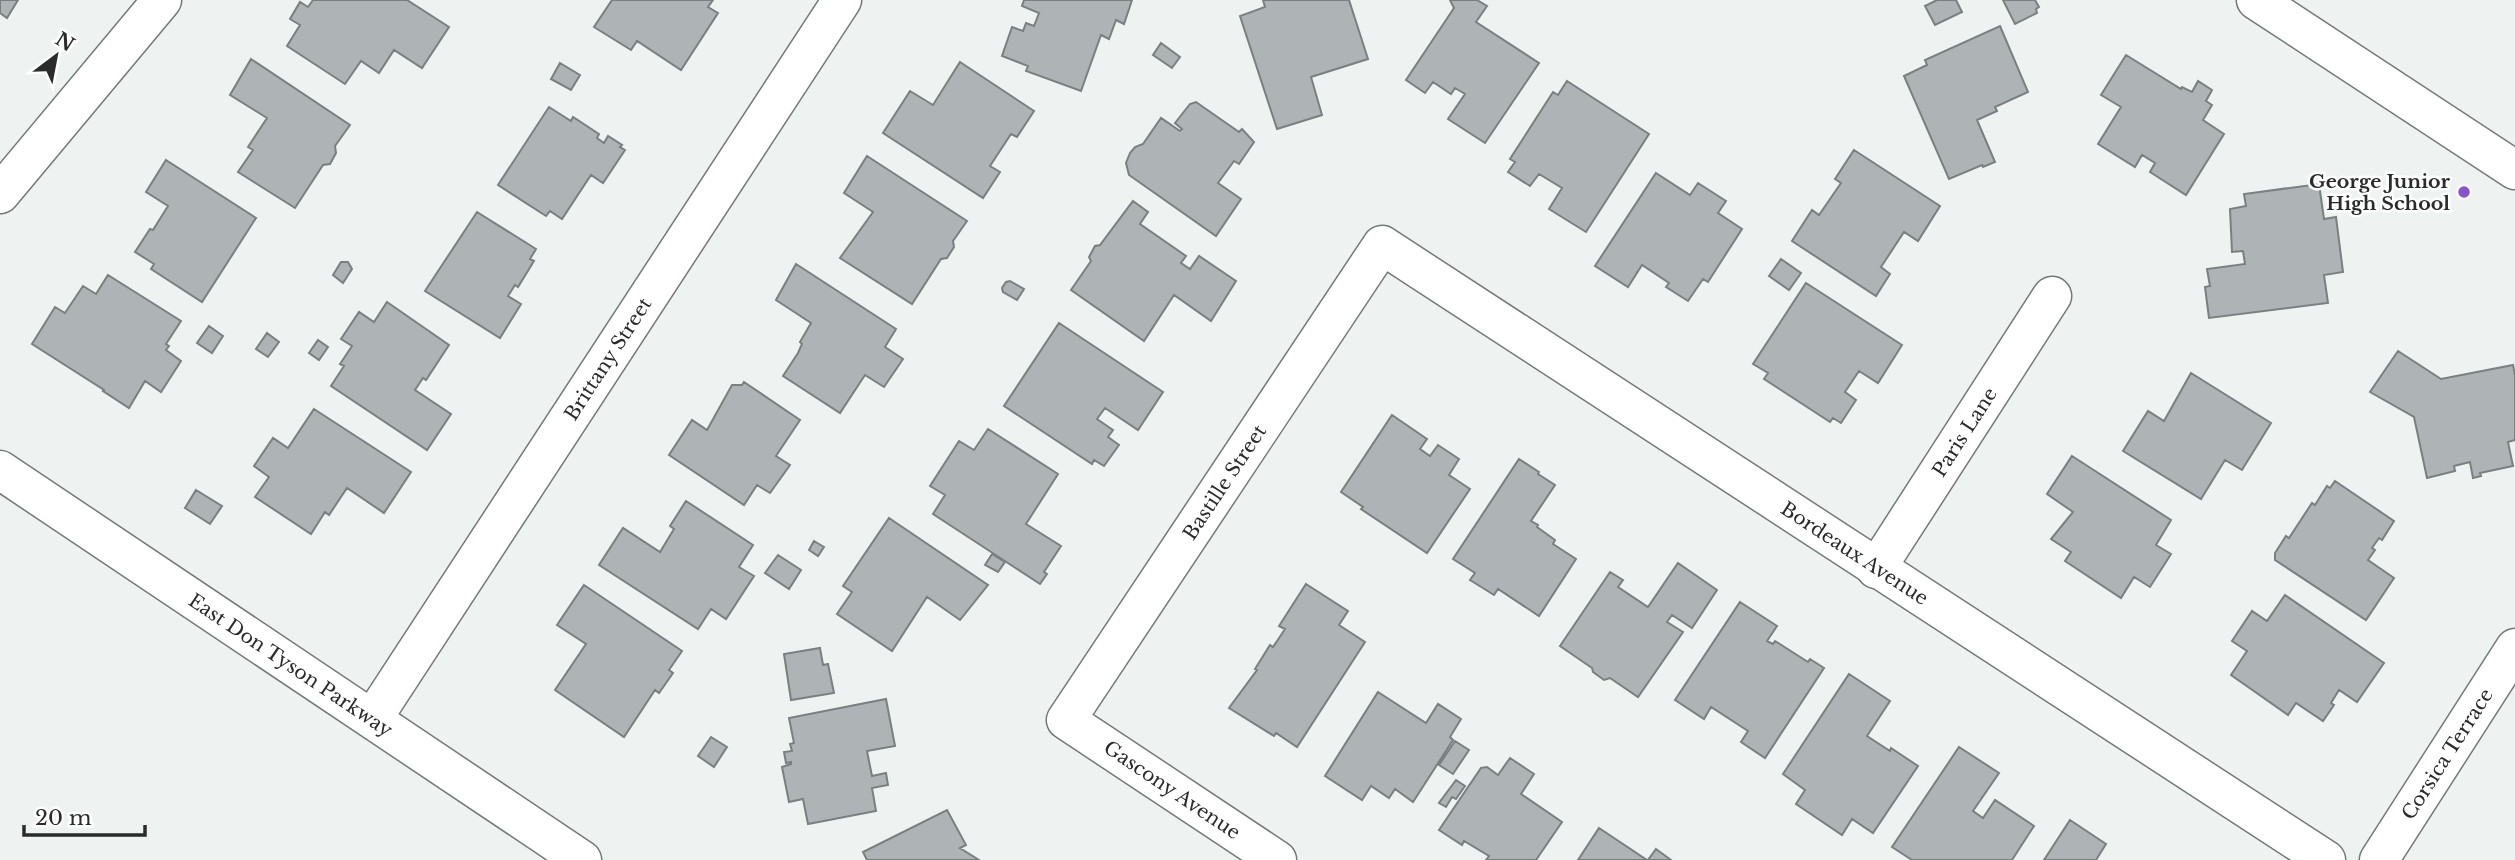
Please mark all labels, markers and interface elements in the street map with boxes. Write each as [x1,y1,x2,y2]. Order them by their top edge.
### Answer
north arrow [21,21,91,91]
text: N [51,28,79,57]
place label: George Junior High School [2309,170,2451,215]
marker: George Junior High School [2456,184,2472,200]
street label: Brittany Street [559,292,657,425]
street label: Paris Lane [1927,383,2001,481]
street label: Bastille Street [1178,420,1271,544]
street label: Bordeaux Avenue [1777,497,1933,609]
street label: East Don Tyson Parkway [184,588,397,741]
street label: Corsica Terrace [2397,684,2498,824]
street label: Gascony Avenue [1099,736,1245,844]
scale bar [24,794,145,838]
text: 20 m [35,805,92,831]

